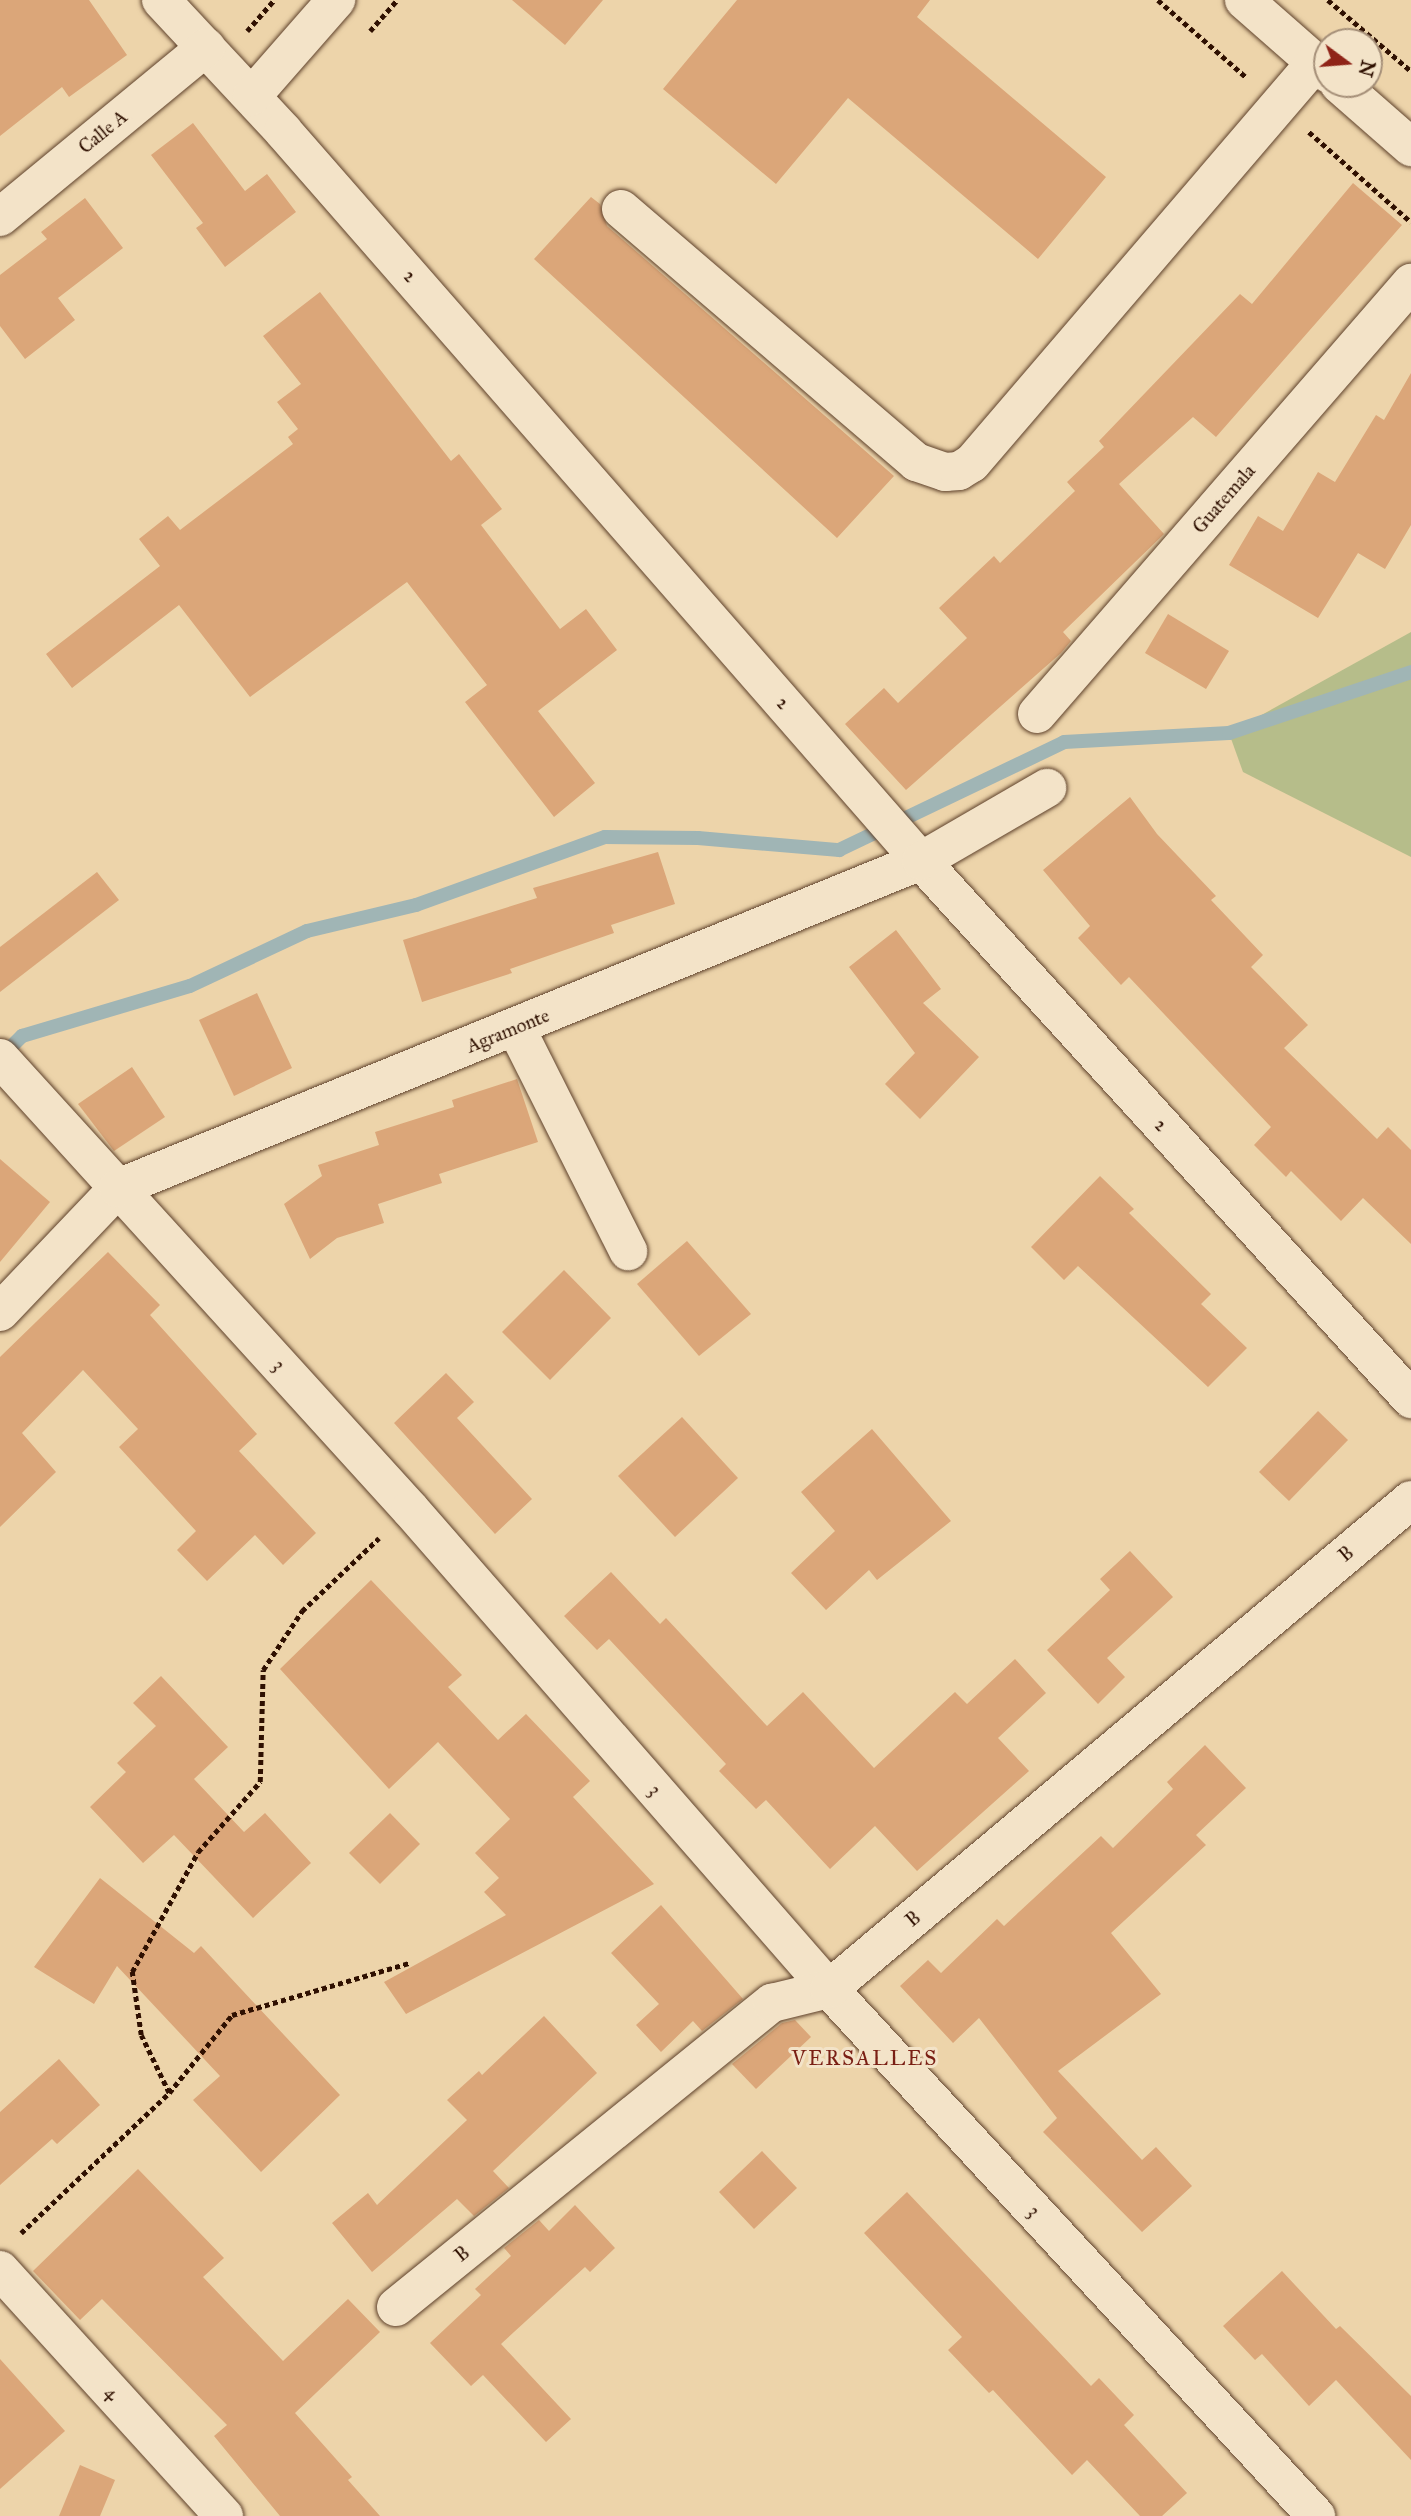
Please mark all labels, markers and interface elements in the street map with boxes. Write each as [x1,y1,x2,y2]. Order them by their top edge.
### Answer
north arrow [1313,28,1383,98]
text: N [1353,57,1380,79]
street label: Calle A [74,106,132,158]
street label: 2 [398,265,422,287]
street label: Guatemala [1188,460,1260,538]
street label: 2 [771,692,795,714]
street label: Agramonte [463,1004,553,1058]
street label: 2 [1149,1114,1173,1136]
street label: 3 [268,1355,290,1375]
street label: B [1334,1541,1358,1567]
street label: 3 [644,1780,666,1800]
street label: B [901,1906,925,1932]
district label: VERSALLES [793,2045,937,2071]
street label: 3 [1023,2200,1045,2222]
street label: B [450,2241,474,2267]
street label: 4 [100,2381,124,2405]

